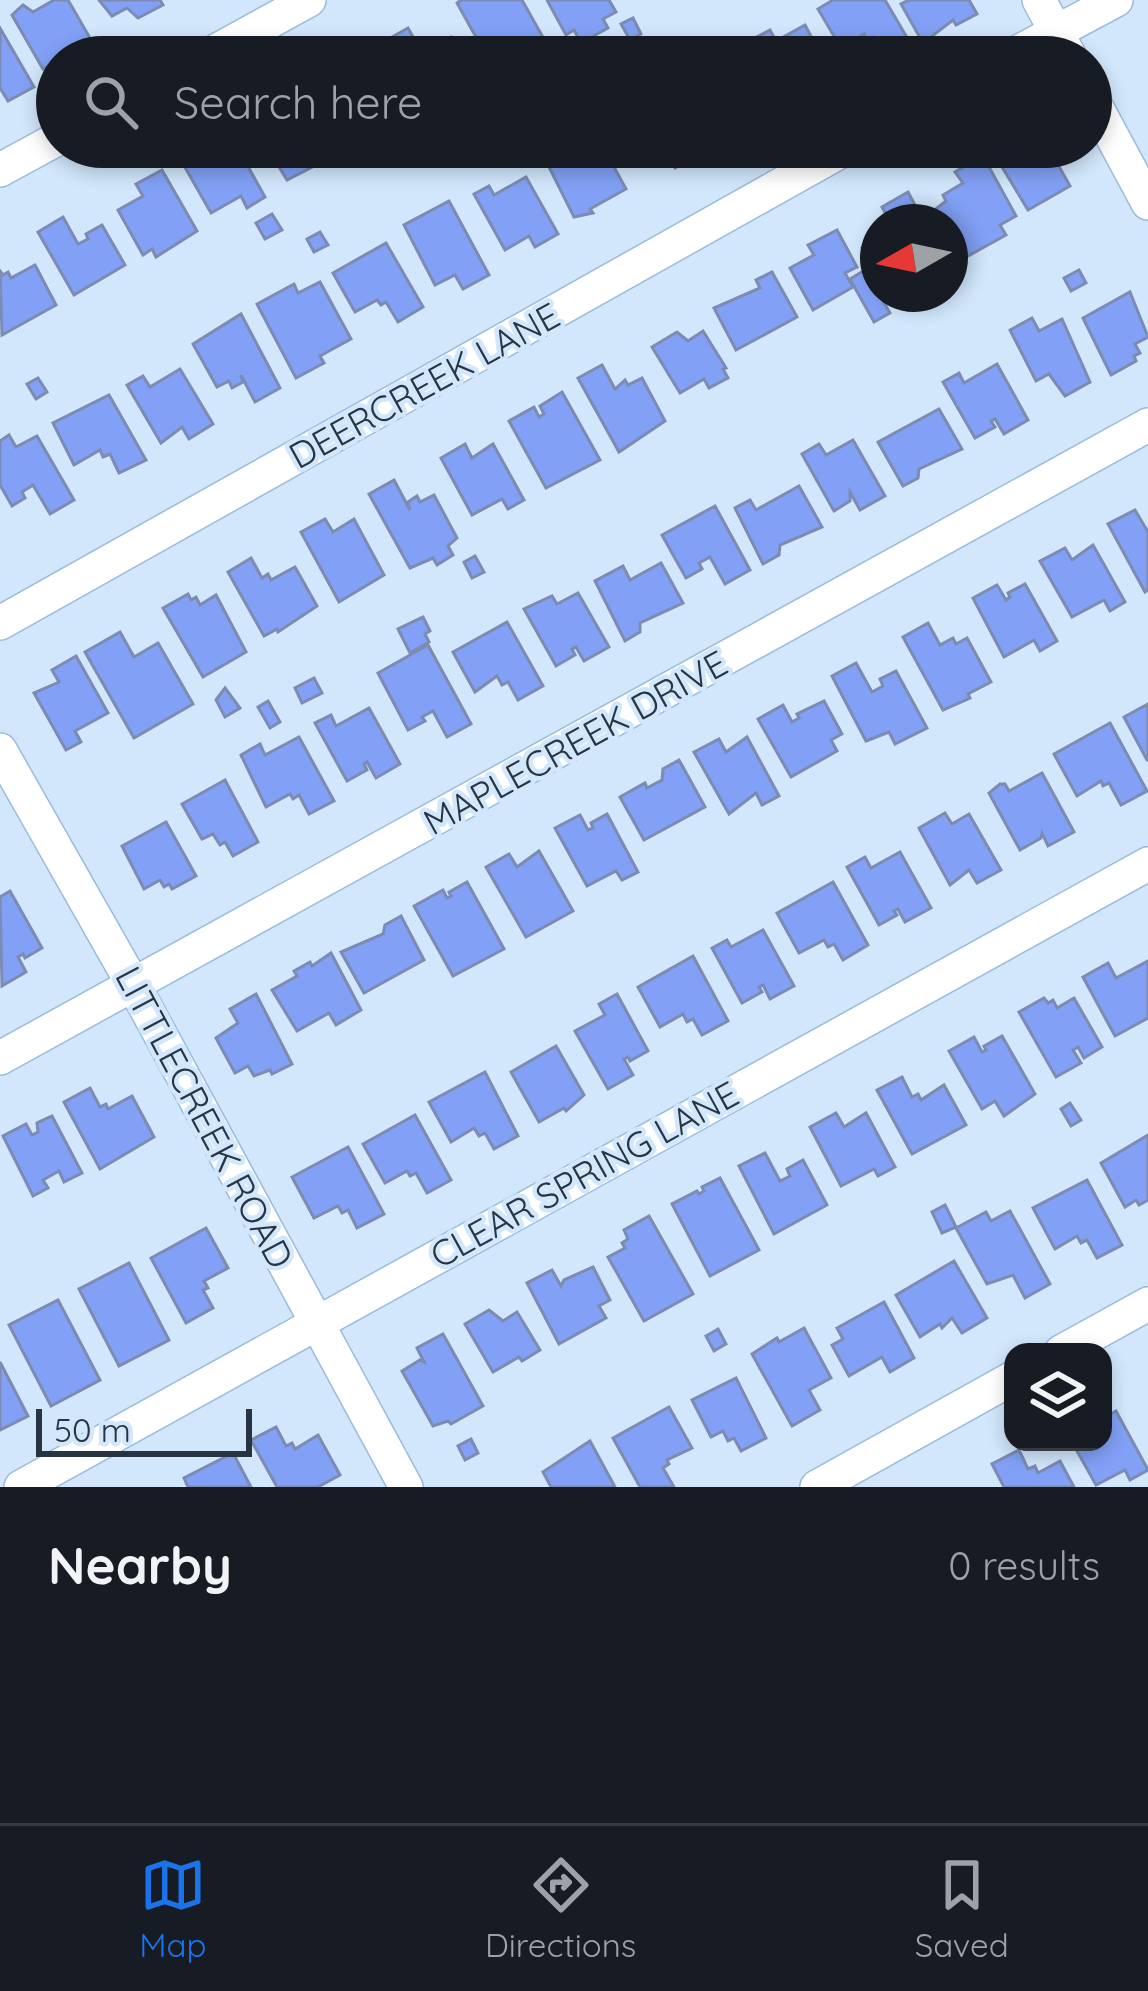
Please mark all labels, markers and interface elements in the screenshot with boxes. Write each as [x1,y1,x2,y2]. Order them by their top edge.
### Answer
search box [36,36,1112,168]
icon: search [78,69,144,135]
text: Search here [174,74,422,130]
north arrow [860,204,968,312]
street label: DEERCREEK LANE [281,292,567,478]
street label: MAPLECREEK DRIVE [415,640,735,844]
street label: LITTLECREEK ROAD [106,958,304,1276]
street label: CLEAR SPRING LANE [422,1071,746,1277]
map controls [1004,1343,1112,1451]
button: layers [1004,1343,1112,1451]
scale bar [36,1403,252,1456]
text: 50 m [54,1409,131,1450]
text: Nearby [48,1533,232,1597]
text: 0 results [948,1541,1100,1590]
tab: Map [139,1852,207,1965]
tab: Directions [485,1852,636,1965]
tab: Saved [915,1852,1009,1965]

